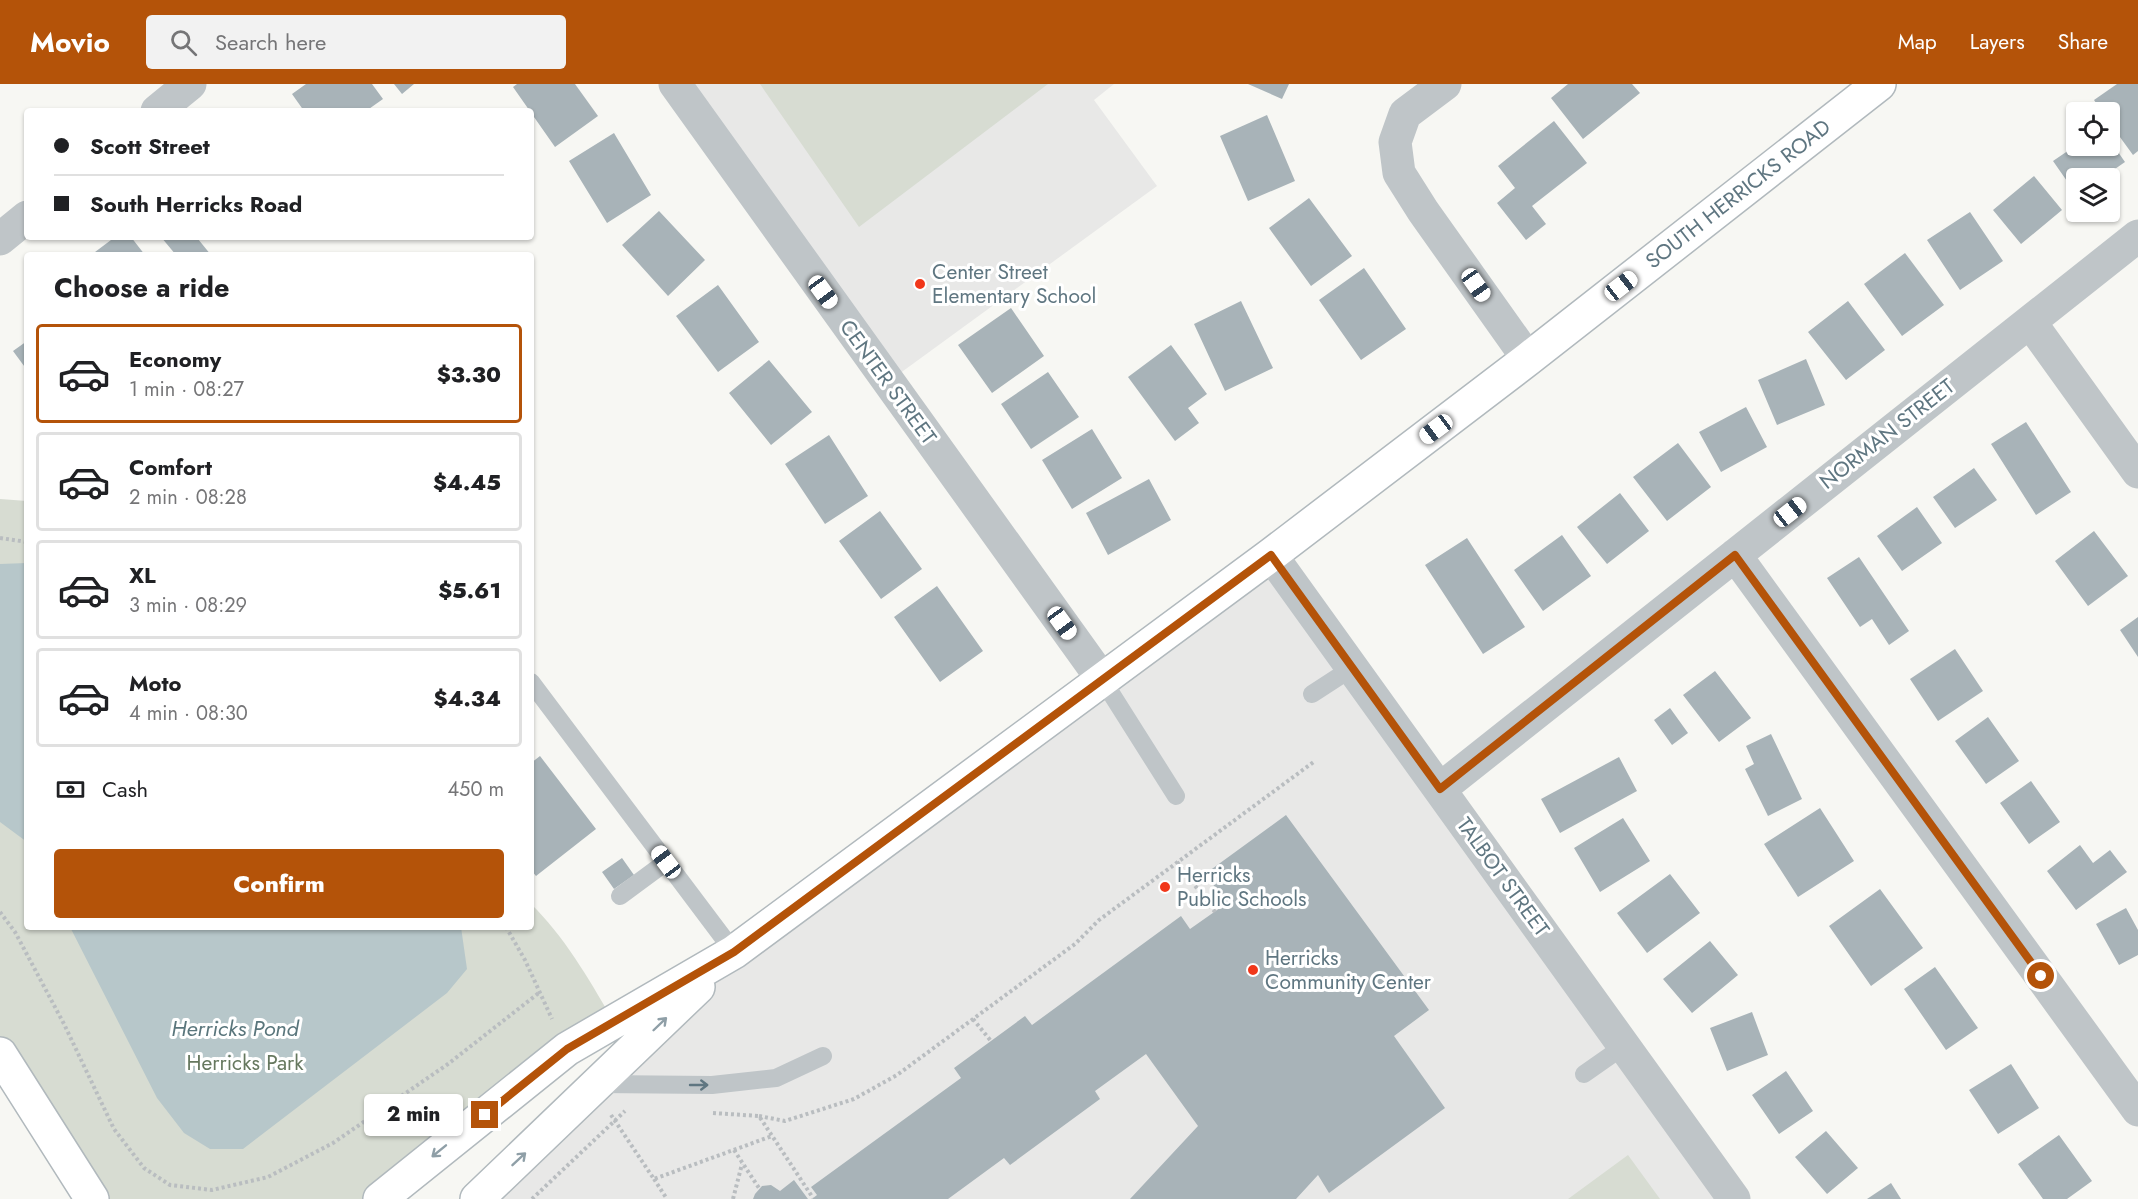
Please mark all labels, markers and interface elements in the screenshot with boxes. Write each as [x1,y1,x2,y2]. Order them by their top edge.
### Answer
search box [146,15,566,69]
text: Movio [30,22,110,63]
icon: search [167,26,200,59]
text: Search here [215,26,326,58]
text: Map [1898,27,1937,57]
text: Layers [1970,27,2025,57]
text: Share [2058,27,2108,57]
map controls [2066,102,2120,222]
button: locate [2066,102,2120,156]
street label: SOUTH HERRICKS ROAD [1639,112,1837,276]
text: Scott Street [90,130,210,162]
button: layers [2066,168,2120,222]
text: South Herricks Road [90,188,302,220]
place label: Center Street Elementary School [932,257,1096,311]
car [1458,265,1494,305]
text: Choose a ride [54,268,229,307]
car [1601,268,1641,304]
car [805,272,841,312]
marker: Center Street Elementary School [913,277,927,291]
street label: CENTER STREET [833,314,944,451]
text: Economy [129,343,221,375]
icon: car [57,347,111,401]
text: $3.30 [437,358,501,390]
street label: NORMAN STREET [1813,372,1961,496]
text: 1 min · 08:27 [129,375,244,404]
car [1416,411,1456,447]
text: Comfort [129,451,212,483]
icon: car [57,455,111,509]
text: $4.45 [433,466,501,498]
text: 2 min · 08:28 [129,483,247,512]
car [1770,494,1810,530]
text: XL [129,559,156,591]
icon: car [57,563,111,617]
text: $5.61 [438,574,501,606]
text: 3 min · 08:29 [129,591,247,620]
car [1044,603,1080,643]
text: Moto [129,667,182,699]
icon: car [57,671,111,725]
text: $4.34 [433,682,501,714]
text: 4 min · 08:30 [129,699,248,728]
icon: cash [54,773,87,806]
text: Cash [102,773,148,805]
text: 450 m [447,775,504,804]
street label: TALBOT STREET [1450,811,1557,943]
car [648,842,684,882]
button: Confirm [54,849,504,918]
place label: Herricks Public Schools [1177,860,1307,914]
marker: Herricks Public Schools [1158,880,1172,894]
place label: Herricks Community Center [1265,943,1432,997]
route start [2027,962,2054,989]
marker: Herricks Community Center [1246,963,1260,977]
water label: Herricks Pond [171,1012,301,1044]
one-way arrow [652,1017,667,1031]
park label: Herricks Park [186,1048,304,1078]
one-way arrow [688,1079,708,1091]
callout: 2 min [365,1094,464,1136]
text: 2 min [387,1100,440,1129]
route end [471,1101,498,1128]
one-way arrow [431,1145,447,1158]
one-way arrow [512,1152,527,1166]

